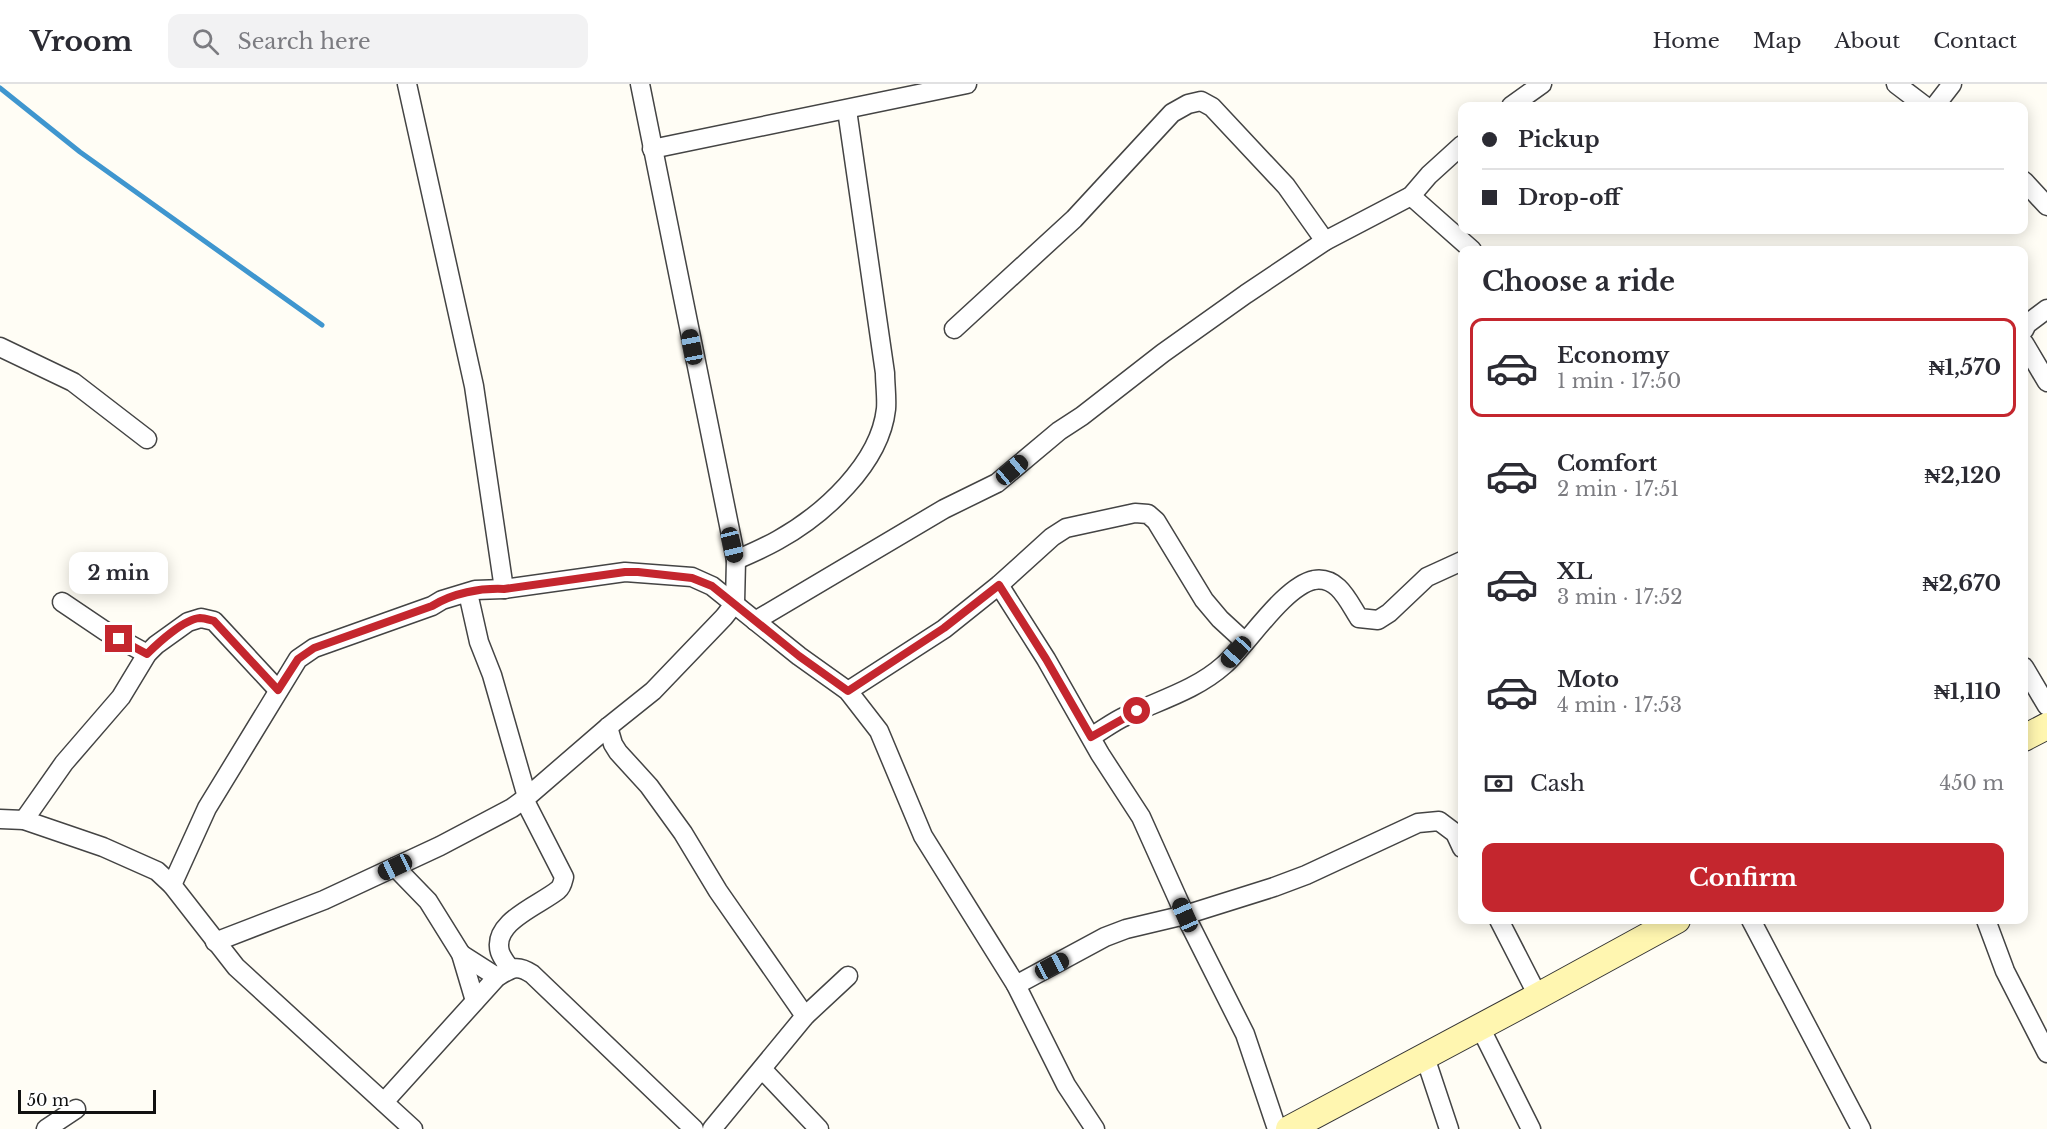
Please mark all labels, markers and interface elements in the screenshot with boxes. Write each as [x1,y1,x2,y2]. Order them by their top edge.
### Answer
search box [168,14,588,68]
text: Vroom [30,24,132,59]
icon: search [189,25,222,58]
text: Search here [237,28,371,55]
text: Home [1653,28,1720,54]
text: Map [1753,28,1801,54]
text: About [1834,28,1900,54]
text: Contact [1933,28,2017,54]
text: Pickup [1518,126,1600,153]
text: Drop-off [1518,184,1620,211]
text: Choose a ride [1482,265,1675,298]
car [680,328,704,366]
icon: car [1485,341,1539,395]
text: Economy [1557,342,1669,369]
text: ₦1,570 [1929,354,2001,381]
text: 1 min · 17:50 [1557,369,1681,393]
icon: car [1485,449,1539,503]
text: Comfort [1557,450,1657,477]
car [992,452,1032,488]
text: ₦2,120 [1925,462,2001,489]
text: 2 min · 17:51 [1557,477,1679,501]
car [719,525,745,565]
callout: 2 min [70,552,168,594]
icon: car [1485,557,1539,611]
text: XL [1557,558,1592,585]
text: 2 min [87,561,150,585]
text: ₦2,670 [1923,570,2001,597]
text: 3 min · 17:52 [1557,585,1683,609]
route end [105,625,132,652]
car [1217,633,1255,671]
icon: car [1485,665,1539,719]
text: Moto [1557,666,1619,693]
text: ₦1,110 [1934,678,2001,705]
text: 4 min · 17:53 [1557,693,1682,717]
route start [1123,697,1150,724]
icon: cash [1482,767,1515,800]
text: Cash [1530,770,1585,797]
text: 450 m [1939,771,2004,795]
button: Confirm [1482,843,2004,912]
car [375,851,415,883]
car [1169,895,1201,935]
car [1032,950,1072,982]
scale bar [18,1087,156,1114]
text: 50 m [27,1090,69,1110]

